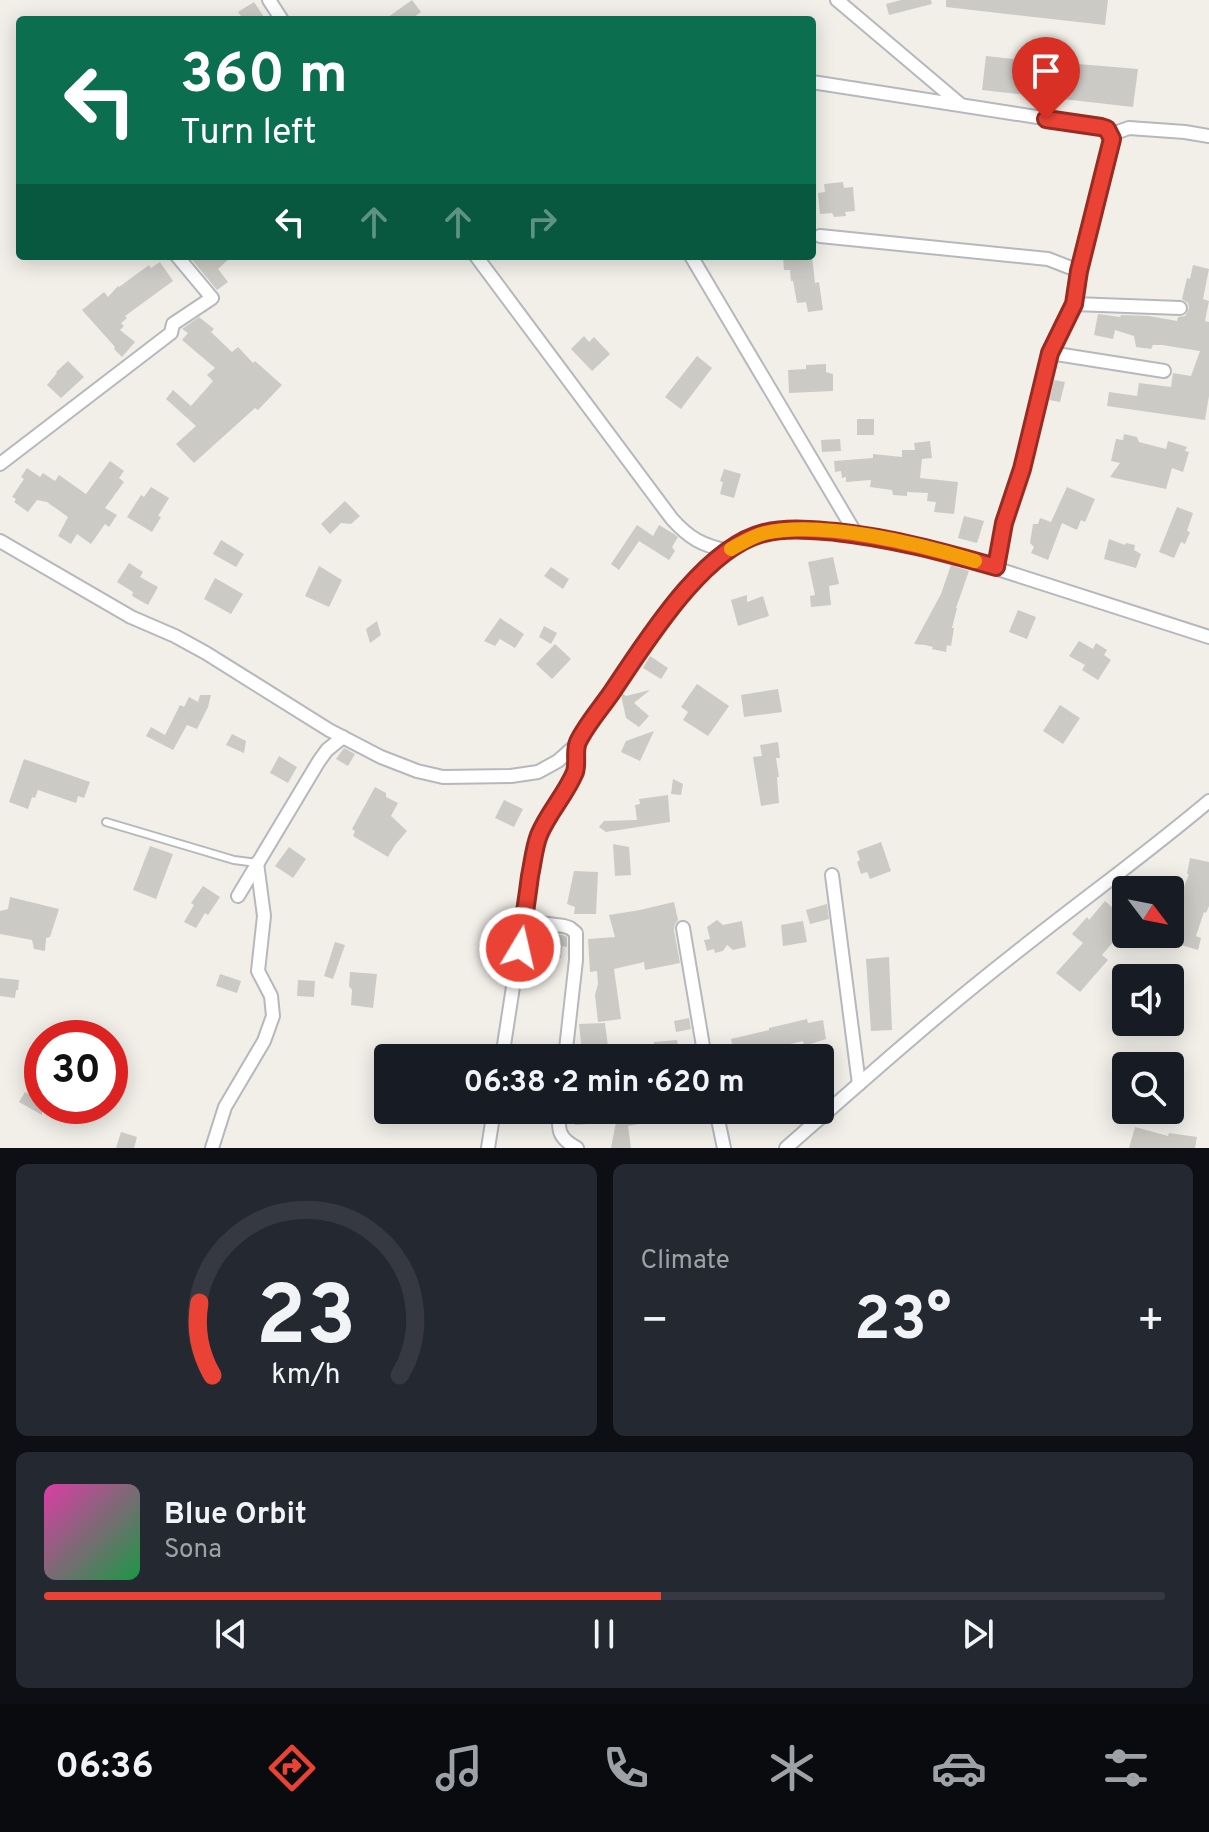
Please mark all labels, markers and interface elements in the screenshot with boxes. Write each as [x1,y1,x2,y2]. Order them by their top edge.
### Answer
pin [1012,37,1080,119]
text: 360 m [180,42,348,112]
icon: left [48,48,152,152]
icon: arrive [1024,49,1068,93]
text: Turn left [180,111,317,157]
icon: left [268,200,312,244]
icon: ahead [352,200,396,244]
icon: ahead [436,200,480,244]
icon: right [520,200,564,244]
north arrow [1112,876,1184,948]
map controls [1112,876,1184,1124]
position arrow [478,906,562,990]
button: sound [1112,964,1184,1036]
speed limit sign: 30 [24,1020,128,1124]
button: search [1112,1052,1184,1124]
text: 06:38 · 2 min · 620 m [464,1065,744,1102]
text: Climate [641,1245,730,1278]
text: 23 [256,1269,357,1374]
text: 23° [854,1285,952,1361]
text: − [641,1295,669,1351]
text: + [1137,1295,1165,1351]
text: km/h [272,1358,341,1394]
text: Blue Orbit [164,1497,307,1534]
text: Sona [164,1534,222,1567]
icon: previous [209,1612,253,1656]
icon: pause [582,1612,626,1656]
icon: next [956,1612,1000,1656]
icon: directions [264,1740,320,1796]
icon: music [431,1740,487,1796]
icon: phone [598,1740,654,1796]
icon: climate [764,1740,820,1796]
icon: car [931,1740,987,1796]
icon: filters [1098,1740,1154,1796]
text: 06:36 [55,1745,154,1791]

